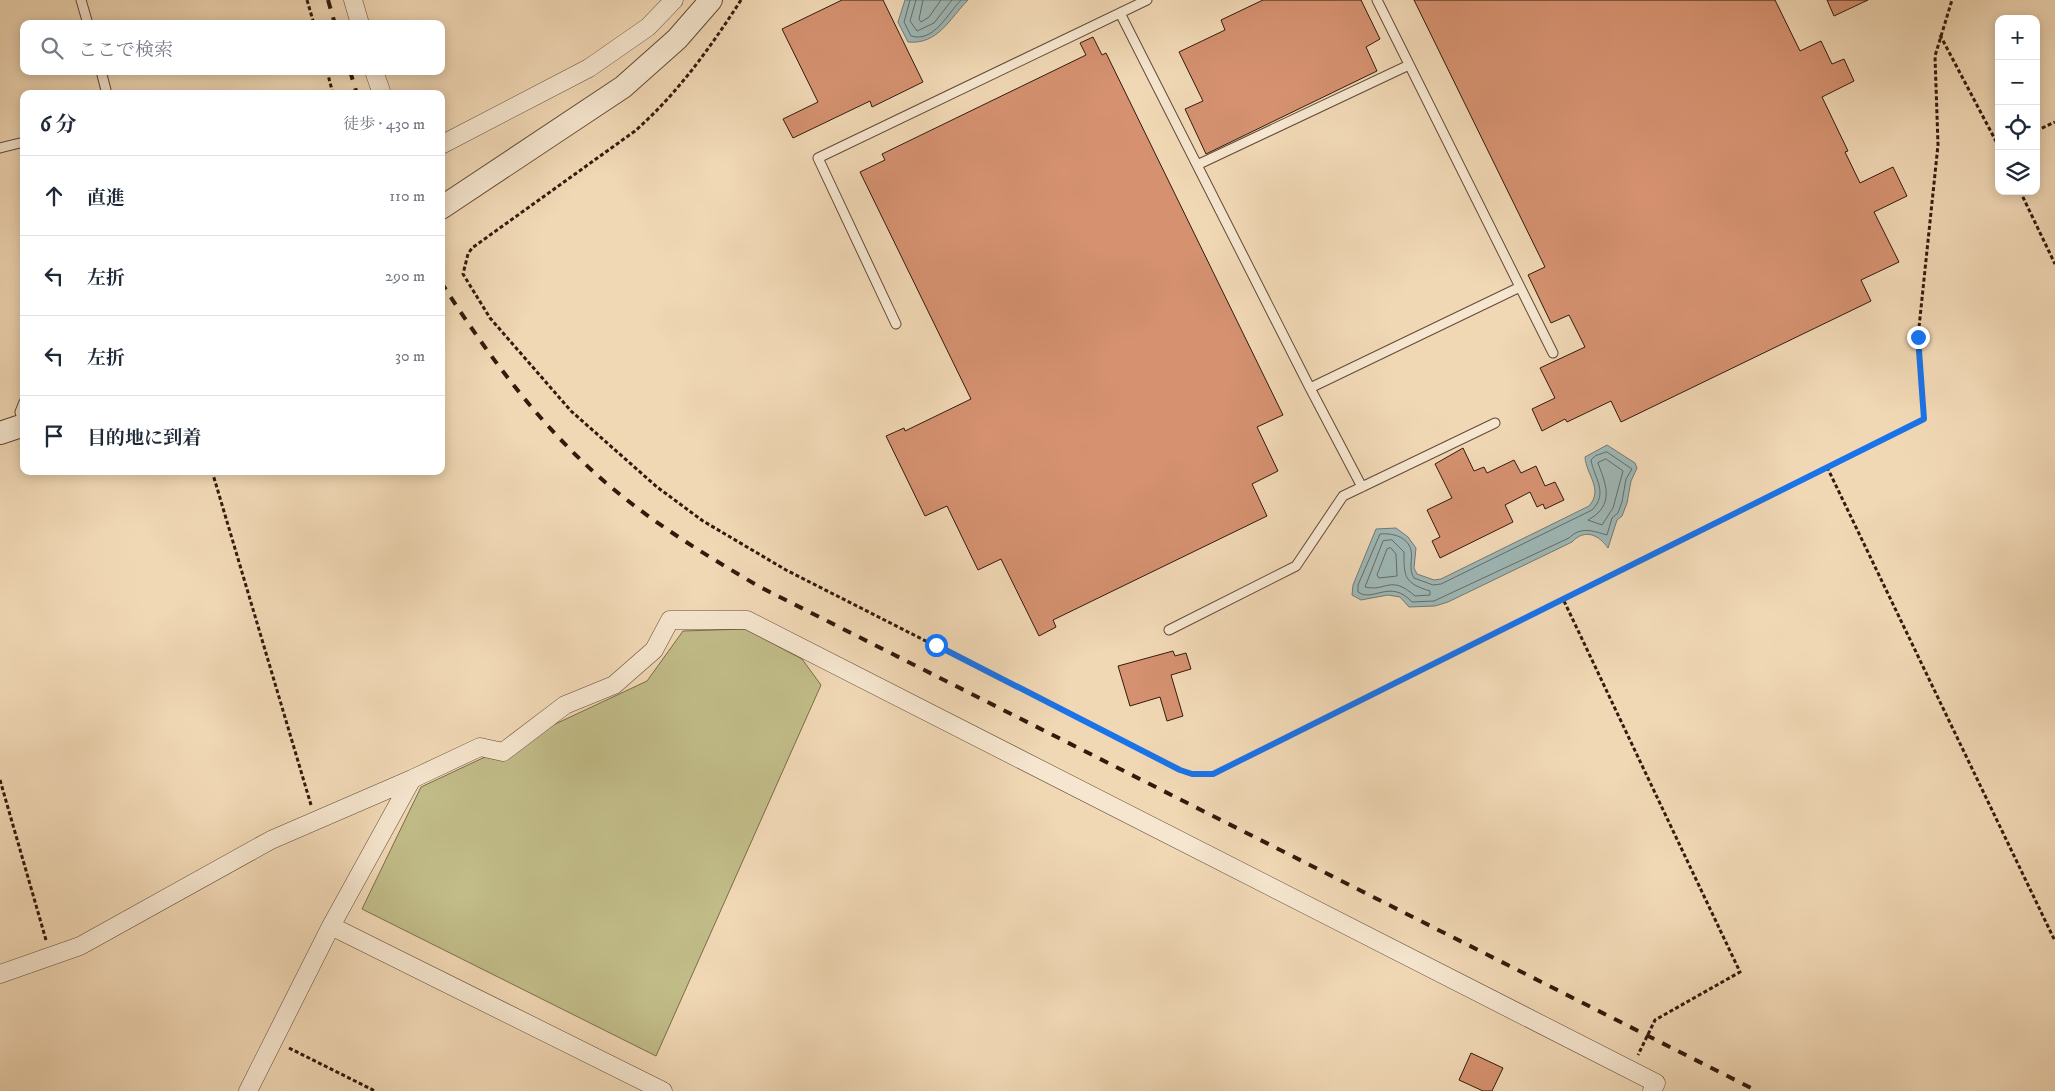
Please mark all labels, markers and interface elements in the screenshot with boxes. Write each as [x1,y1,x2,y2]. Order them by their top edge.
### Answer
map controls [1995,15,2040,195]
button: + [1995,15,2040,60]
search box [20,20,445,75]
icon: search [38,34,66,62]
text: ここで検索 [78,39,173,62]
button: − [1995,60,2040,105]
button: locate [1995,105,2040,150]
text: 6 分 [40,112,76,138]
text: 徒歩 · 430 m [343,114,425,134]
button: layers [1995,150,2040,195]
icon: ahead [40,182,68,210]
text: 110 m [389,186,425,206]
text: 直進 [87,187,125,210]
icon: left [40,262,68,290]
text: 290 m [385,266,425,286]
text: 左折 [87,267,125,290]
route end [1907,326,1930,349]
icon: left [40,342,68,370]
text: 30 m [395,346,425,366]
text: 左折 [87,347,125,370]
icon: arrive [40,422,68,450]
text: 目的地に到着 [87,427,201,450]
route start [925,634,948,657]

